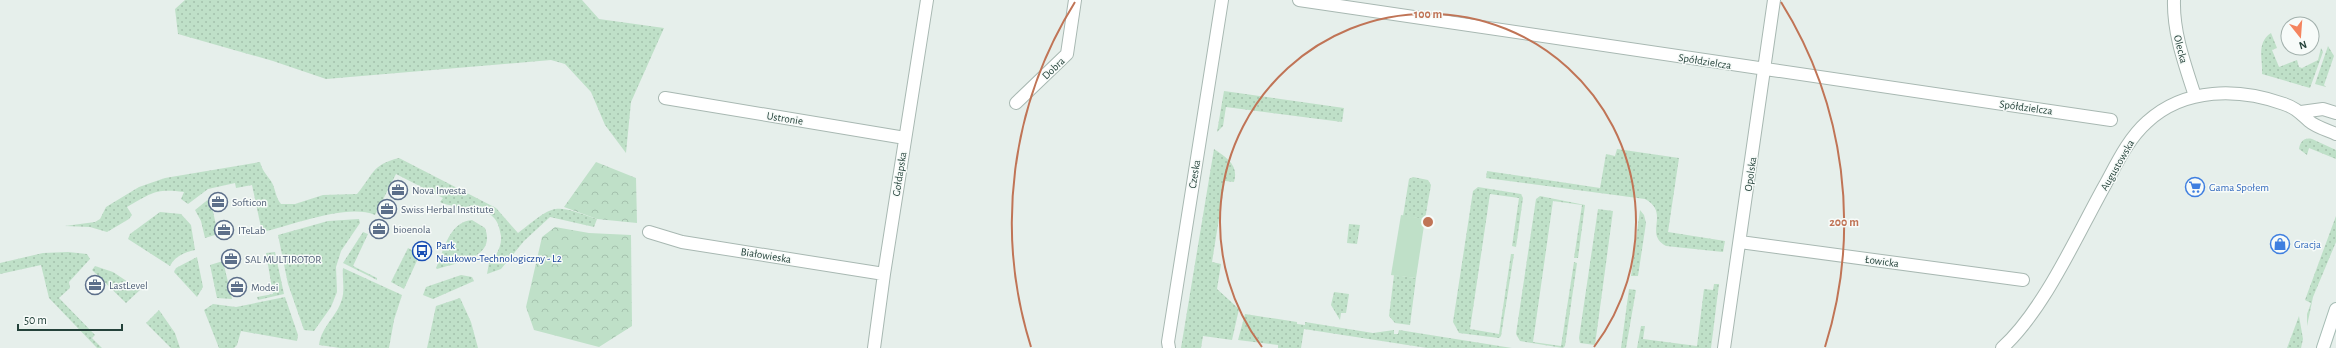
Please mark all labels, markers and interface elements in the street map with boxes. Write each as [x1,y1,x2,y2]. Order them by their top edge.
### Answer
text: 100 m [1414,8,1442,20]
north arrow [2280,16,2320,56]
street label: Olecka [2172,34,2189,64]
text: N [2298,39,2308,51]
street label: Spółdzielcza [1678,52,1732,71]
street label: Dobra [1040,55,1067,82]
street label: Spółdzielcza [1999,98,2053,117]
street label: Ustronie [766,110,804,127]
street label: Augustowska [2098,138,2136,193]
street label: Gołdapska [891,151,908,197]
street label: Opolska [1743,156,1758,192]
street label: Czeska [1187,159,1202,189]
supermarket icon: Gama Społem [2184,176,2206,198]
office icon: Nova Investa [387,179,409,201]
place label: Gama Społem [2209,182,2269,193]
place label: Nova Investa [412,185,466,196]
office icon: Softicon [207,191,229,213]
place label: Softicon [232,197,267,208]
office icon: Swiss Herbal Institute [376,198,398,220]
place label: Swiss Herbal Institute [401,204,494,215]
centre of rings [1421,215,1435,229]
text: 200 m [1829,216,1859,228]
office icon: bioenola [368,218,390,240]
office icon: ITeLab [213,219,235,241]
place label: bioenola [393,224,431,235]
place label: ITeLab [238,225,266,236]
shop icon: Gracja [2269,233,2291,255]
place label: Gracja [2294,239,2321,250]
bus stop icon: Park Naukowo-Technologiczny - L2 [411,240,433,262]
place label: Park Naukowo-Technologiczny - L2 [436,240,562,264]
street label: Białowieska [740,246,792,265]
office icon: SAL MULTIROTOR [220,248,242,270]
place label: SAL MULTIROTOR [245,254,321,265]
street label: Łowicka [1864,254,1900,269]
office icon: LastLevel [84,274,106,296]
office icon: Modei [226,276,248,298]
place label: LastLevel [109,280,148,291]
place label: Modei [251,282,278,293]
scale bar [18,306,122,332]
text: 50 m [24,314,47,326]

